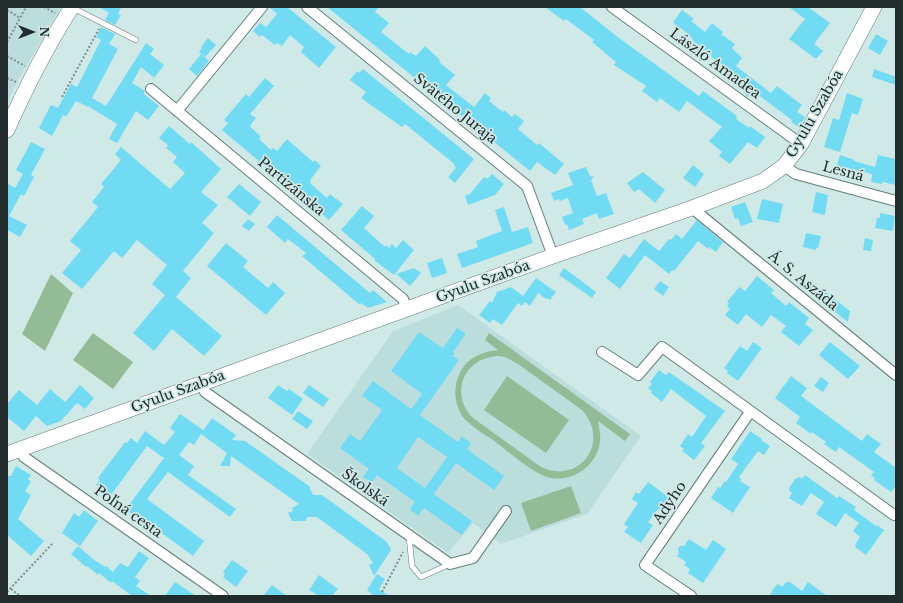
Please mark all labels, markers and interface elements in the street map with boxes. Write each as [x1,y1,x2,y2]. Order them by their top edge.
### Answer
north arrow [12,12,52,52]
street label: László Amadea [666,25,764,103]
text: N [37,27,51,37]
street label: Gyulu Szabóa [783,67,847,161]
street label: Svätého Juraja [410,70,500,148]
street label: Partizánska [254,154,328,220]
street label: Lesná [821,158,865,186]
street label: Á. S. Aszáda [765,248,841,314]
street label: Gyulu Szabóa [434,257,532,307]
street label: Gyulu Szabóa [129,367,227,417]
street label: Školská [338,466,392,510]
street label: Adyho [650,479,690,527]
street label: Poľná cesta [91,482,165,542]

